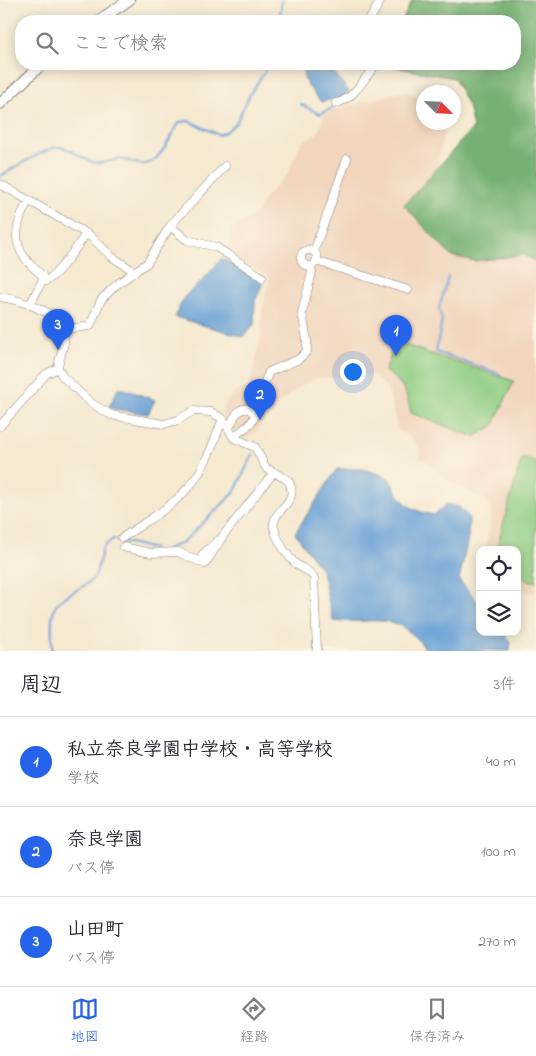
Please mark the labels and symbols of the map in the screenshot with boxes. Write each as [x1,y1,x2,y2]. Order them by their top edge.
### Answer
north arrow [416,85,461,130]
pin: 3 [42,309,74,350]
pin: 1 [380,315,412,356]
your location [340,359,366,385]
pin: 2 [244,379,276,420]

